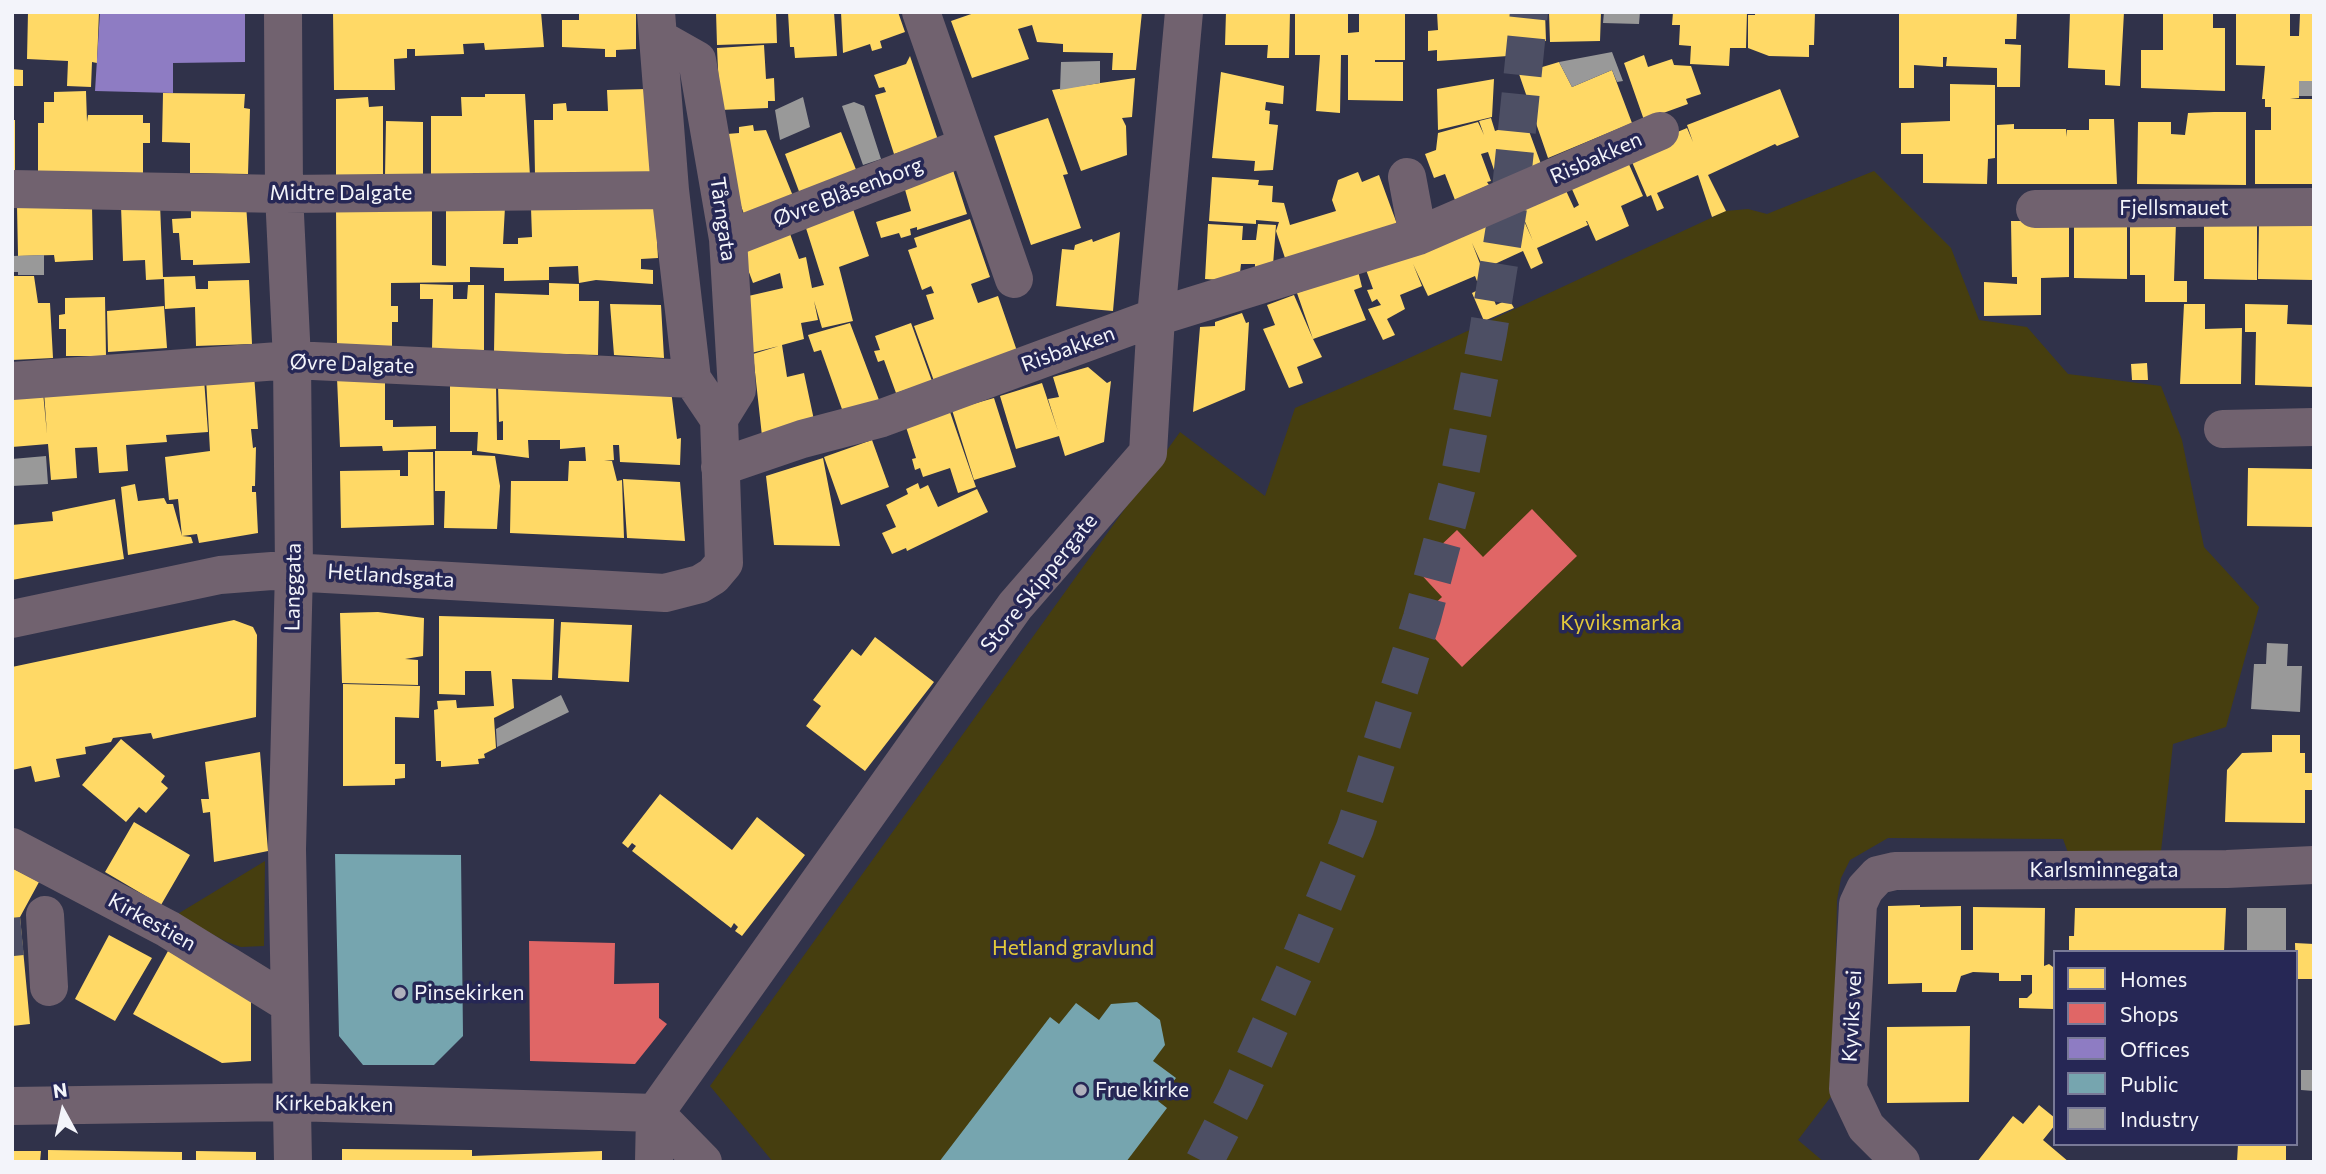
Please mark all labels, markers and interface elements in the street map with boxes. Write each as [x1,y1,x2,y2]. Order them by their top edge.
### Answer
street label: Risbakken [1546,127,1646,189]
street label: Øvre Blåsenborg [770,152,926,232]
street label: Tårngata [705,175,741,263]
street label: Midtre Dalgate [270,180,412,206]
street label: Fjellsmauet [2119,195,2229,221]
street label: Risbakken [1018,320,1118,378]
street label: Øvre Dalgate [289,349,415,379]
street label: Store Skippergate [975,508,1103,658]
street label: Langgata [280,543,306,631]
street label: Hetlandsgata [327,559,455,593]
park label: Kyviksmarka [1560,610,1682,636]
street label: Karlsminnegata [2029,857,2179,883]
street label: Kirkestien [104,888,200,956]
park label: Hetland gravlund [992,935,1154,961]
legend [2053,950,2298,1146]
text: Homes [2120,966,2187,991]
street label: Kyviks vei [1837,969,1867,1063]
place label: Pinsekirken [414,980,524,1006]
marker: Pinsekirken [392,985,408,1001]
text: Shops [2120,1001,2179,1026]
text: Offices [2120,1036,2190,1061]
text: Public [2120,1071,2178,1096]
north arrow [28,1076,98,1146]
text: N [51,1077,69,1102]
place label: Frue kirke [1095,1077,1189,1103]
marker: Frue kirke [1073,1082,1089,1098]
street label: Kirkebakken [274,1090,394,1118]
text: Industry [2120,1106,2199,1131]

